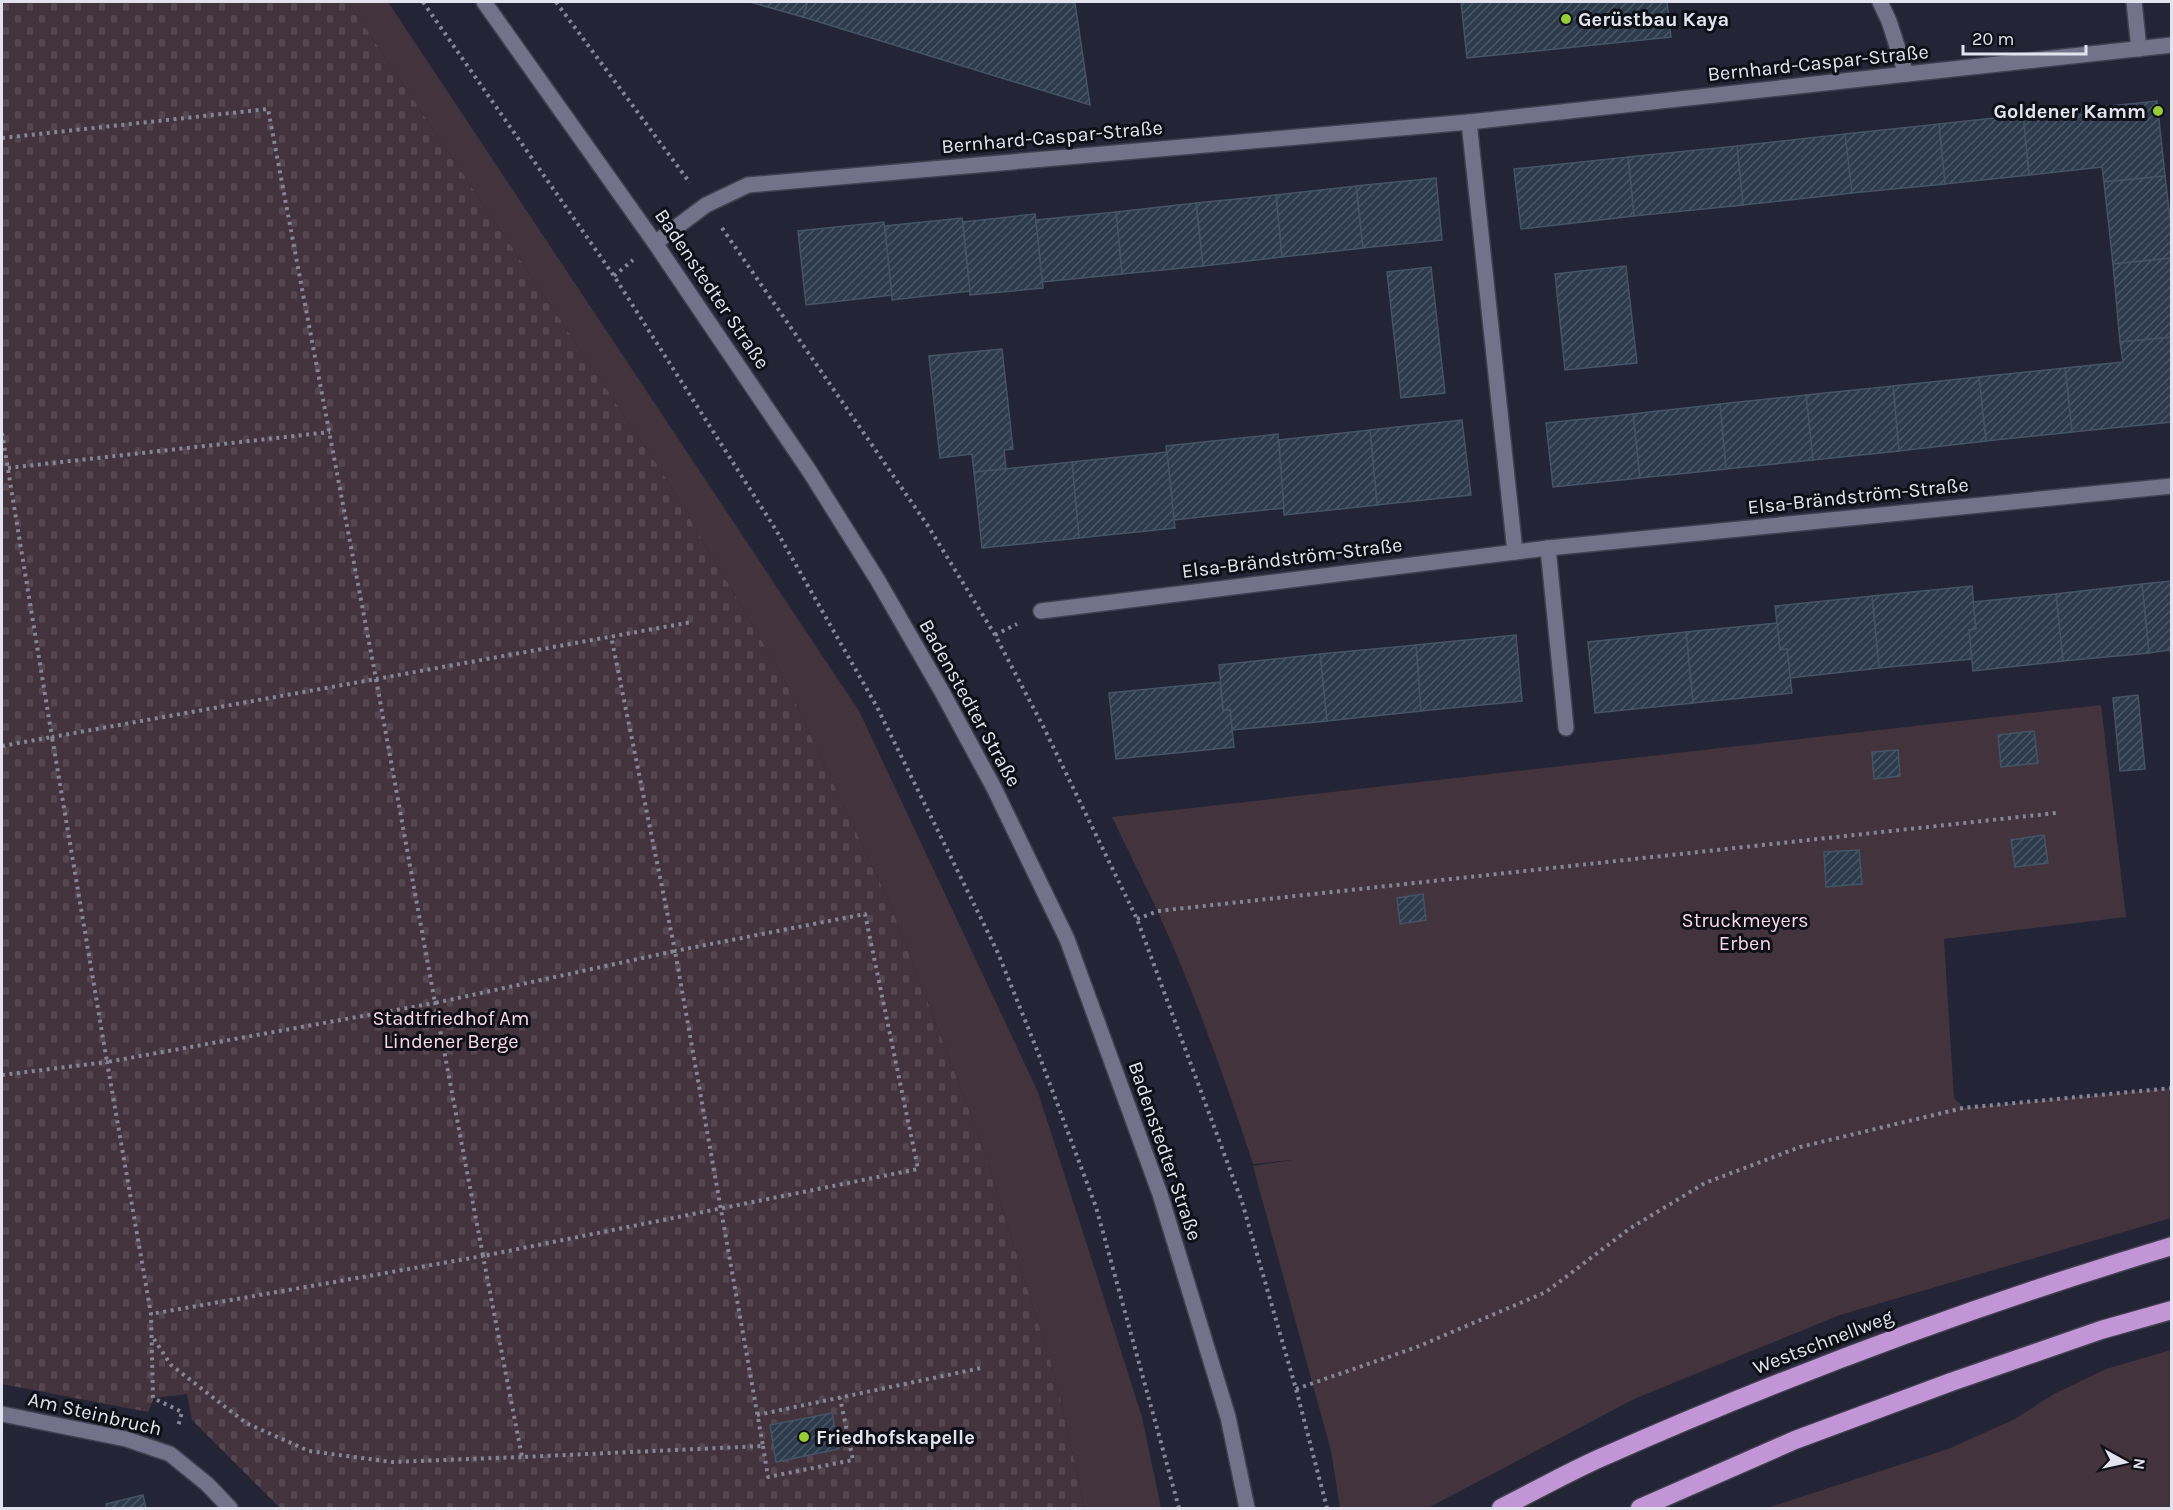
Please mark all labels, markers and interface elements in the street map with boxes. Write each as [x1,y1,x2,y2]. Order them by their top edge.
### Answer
place label: Gerüstbau Kaya [1578,8,1729,31]
marker: Gerüstbau Kaya [1559,12,1573,26]
scale bar [1963,18,2086,56]
text: 20 m [1972,28,2014,50]
street label: Bernhard-Caspar-Straße [1706,40,1930,86]
place label: Goldener Kamm [1993,100,2146,123]
marker: Goldener Kamm [2151,104,2165,118]
street label: Bernhard-Caspar-Straße [940,116,1164,158]
street label: Badenstedter Straße [650,205,774,373]
street label: Elsa-Brändström-Straße [1746,473,1970,519]
street label: Elsa-Brändström-Straße [1180,533,1404,583]
street label: Badenstedter Straße [914,615,1026,791]
park label: Struckmeyers Erben [1682,909,1808,955]
park label: Stadtfriedhof Am Lindener Berge [373,1007,529,1053]
street label: Badenstedter Straße [1124,1058,1206,1244]
street label: Westschnellweg [1750,1305,1896,1379]
street label: Am Steinbruch [26,1387,164,1441]
place label: Friedhofskapelle [816,1426,975,1449]
marker: Friedhofskapelle [797,1430,811,1444]
north arrow [2095,1432,2155,1492]
text: N [2129,1457,2150,1471]

